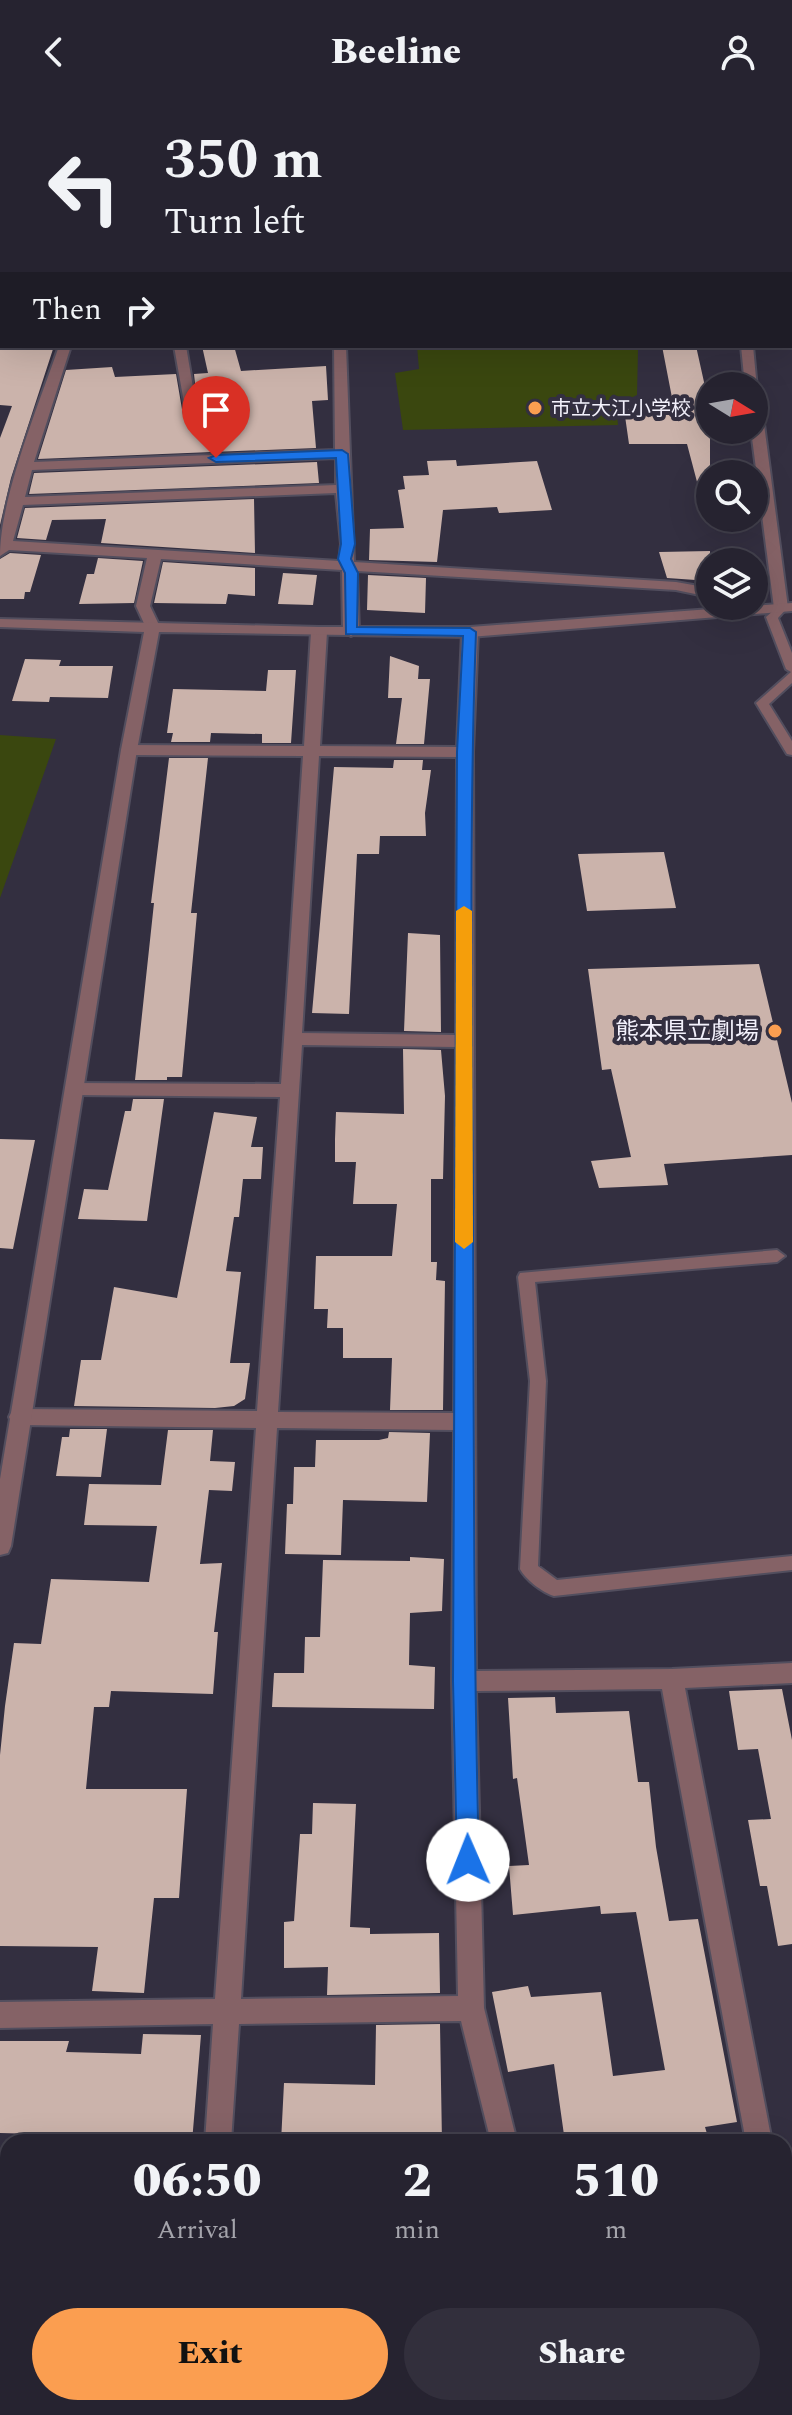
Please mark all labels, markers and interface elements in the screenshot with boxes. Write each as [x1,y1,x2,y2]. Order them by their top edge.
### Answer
text: Beeline [331,25,461,80]
icon: back [32,30,76,74]
icon: person [716,30,760,74]
text: 350 m [164,118,323,203]
icon: left [32,136,136,240]
text: Turn left [164,195,305,250]
text: Then [32,287,102,333]
icon: right [118,288,162,332]
north arrow [696,372,768,444]
map controls [696,372,768,620]
pin [182,376,250,458]
icon: arrive [194,388,238,432]
place label: 市立大江小学校 [551,394,691,424]
marker: 市立大江小学校 [526,399,544,417]
button: search [696,460,768,532]
button: layers [696,548,768,620]
place label: 熊本県立劇場 [615,1014,759,1050]
marker: 熊本県立劇場 [766,1022,784,1040]
position arrow [426,1818,510,1902]
text: 06:50 [133,2145,262,2218]
text: 2 [403,2145,432,2218]
text: 510 [573,2145,659,2218]
text: Arrival [157,2210,238,2250]
text: min [394,2210,440,2250]
text: m [605,2210,627,2250]
button: Exit [32,2308,388,2400]
button: Share [404,2308,760,2400]

